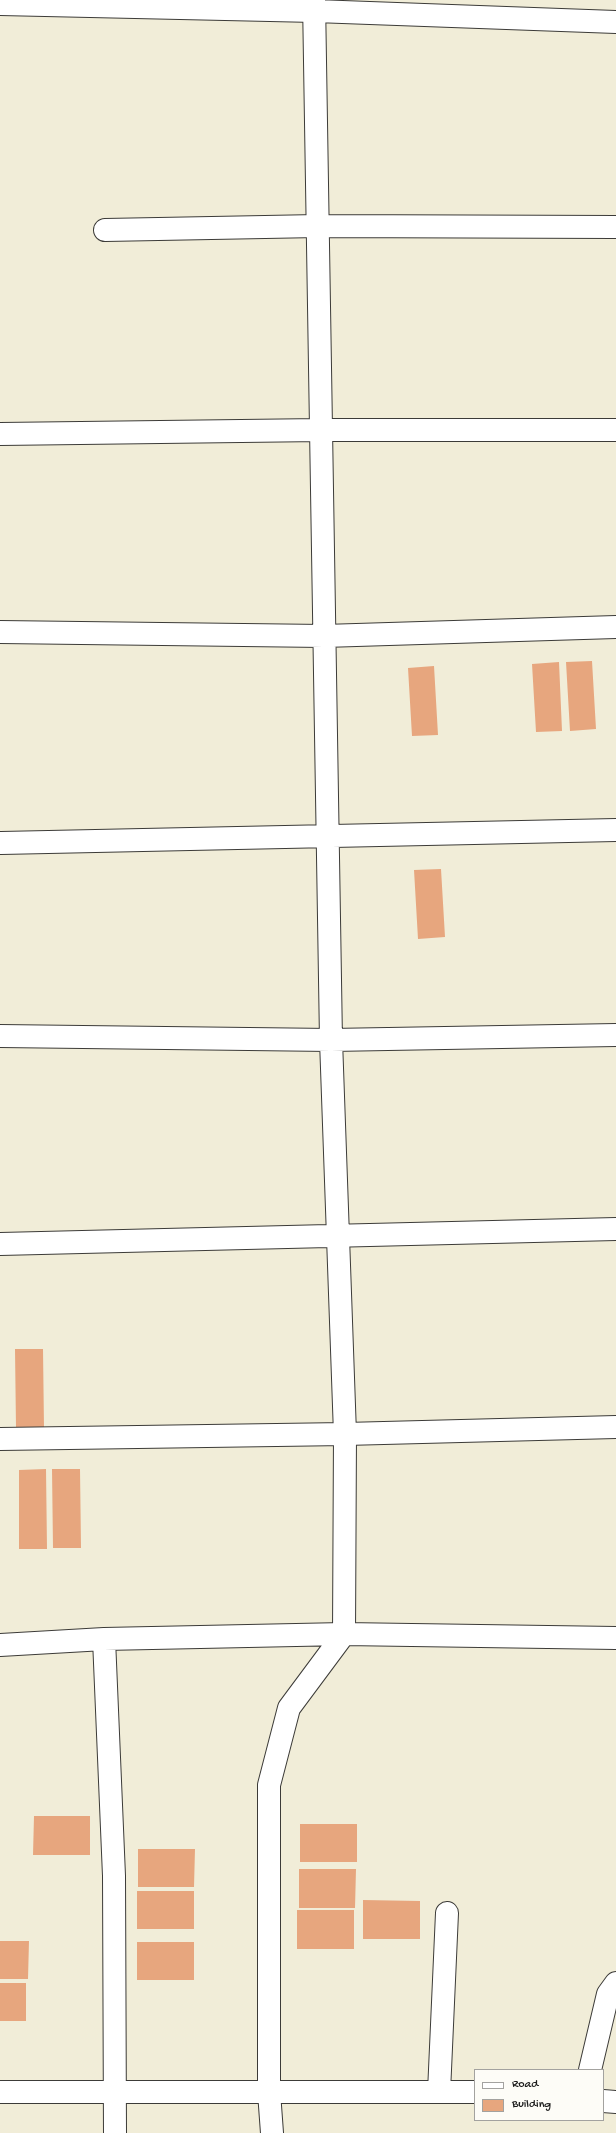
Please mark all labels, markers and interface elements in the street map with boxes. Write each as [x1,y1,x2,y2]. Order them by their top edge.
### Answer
legend [474,2069,604,2121]
text: Road [512,2078,538,2092]
text: Building [512,2098,551,2112]

